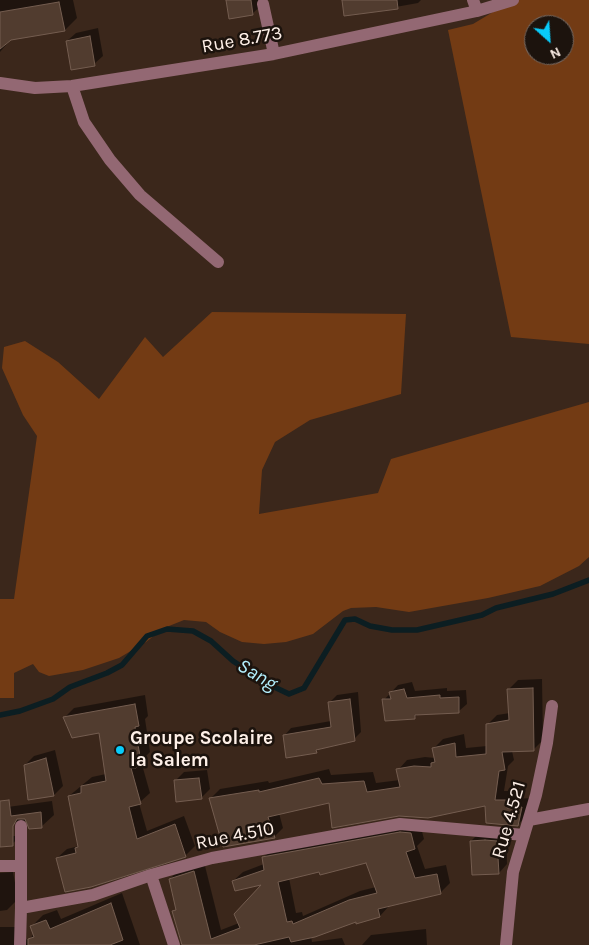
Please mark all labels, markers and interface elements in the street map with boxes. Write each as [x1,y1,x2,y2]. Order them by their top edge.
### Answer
north arrow [524,15,574,65]
street label: Rue 8.773 [200,22,284,58]
text: N [547,43,564,63]
water label: Sang [233,654,281,696]
place label: Groupe Scolaire la Salem [130,728,273,772]
marker: Groupe Scolaire la Salem [114,744,126,756]
street label: Rue 4.521 [487,779,531,861]
street label: Rue 4.510 [194,817,276,855]

